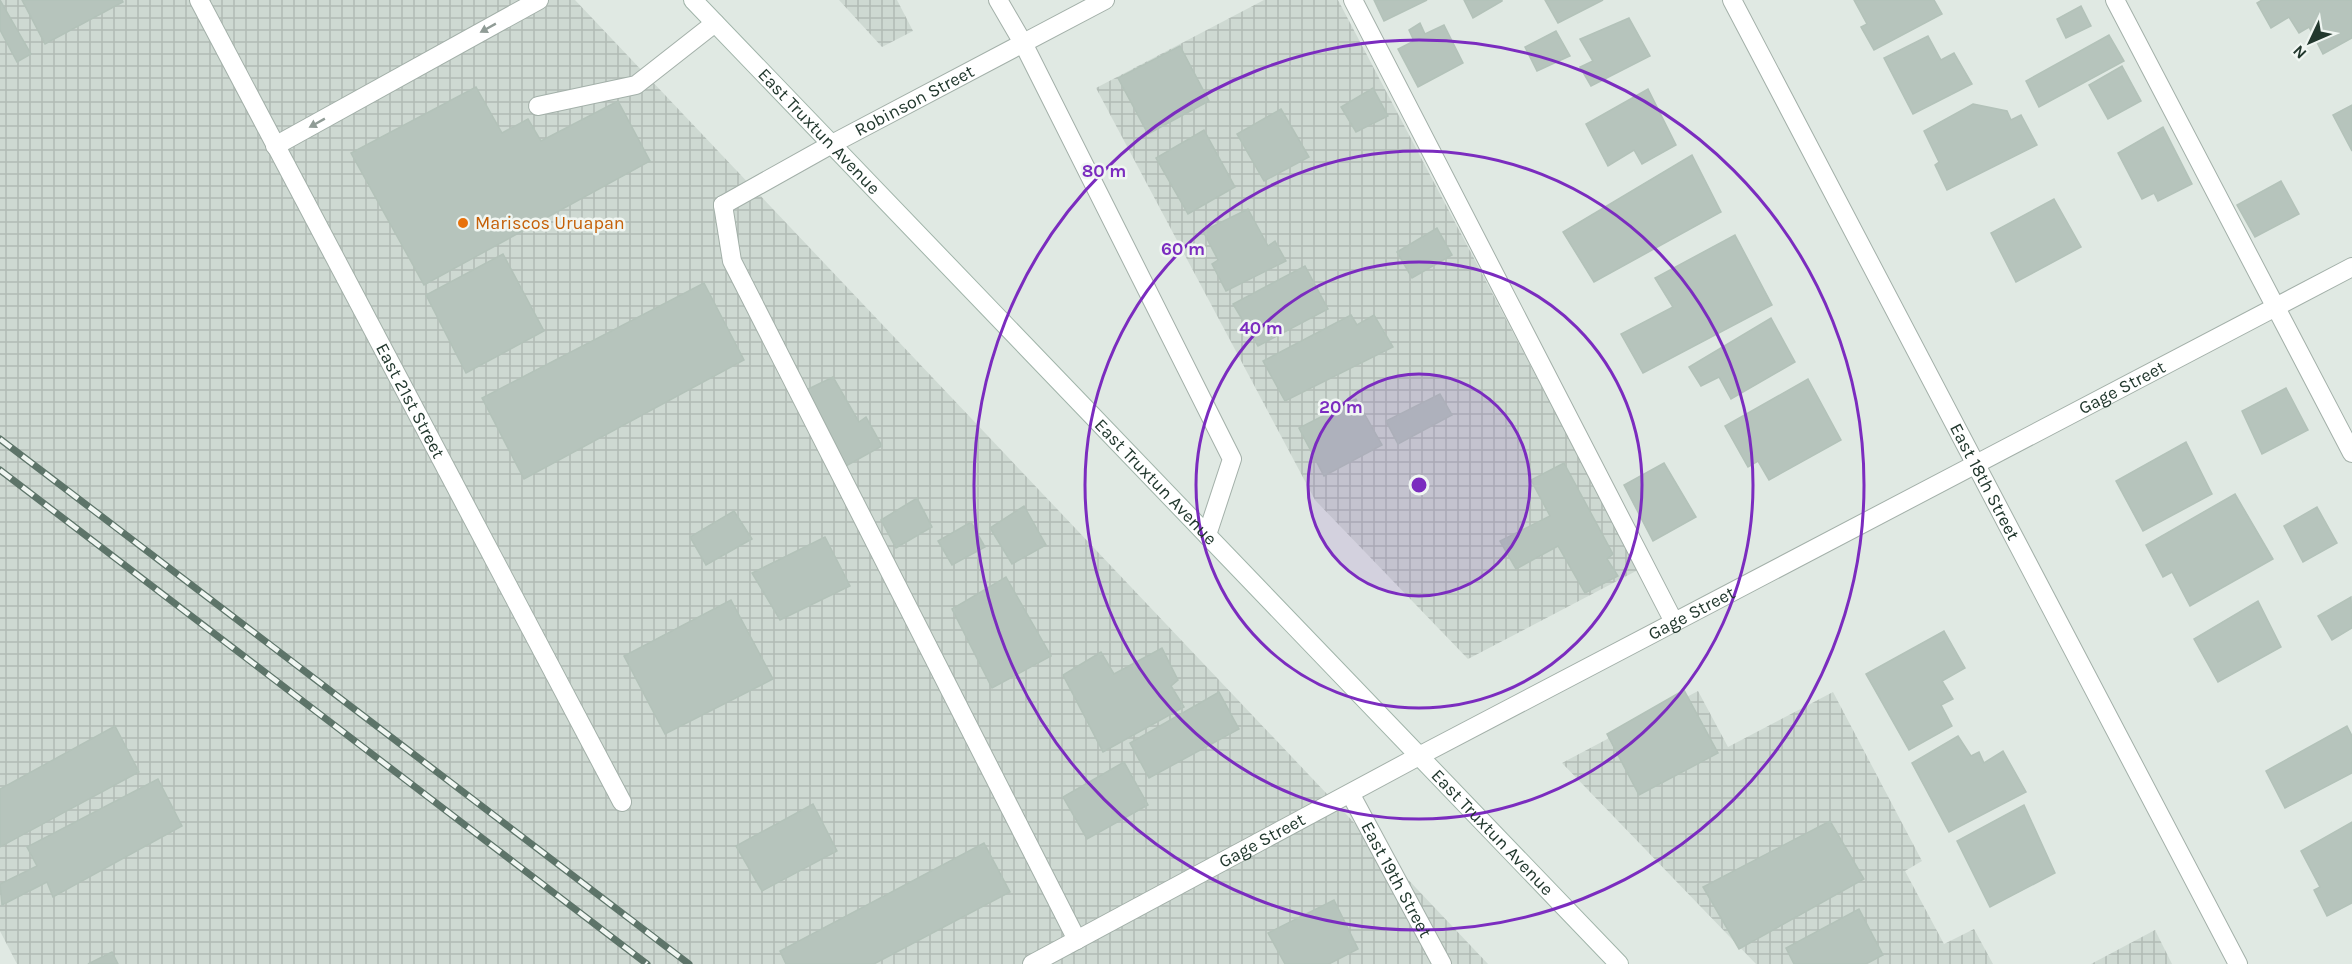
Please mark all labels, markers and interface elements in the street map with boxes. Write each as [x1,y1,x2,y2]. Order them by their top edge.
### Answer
north arrow [2280,12,2340,72]
one-way arrow [480,23,496,34]
text: N [2289,41,2310,63]
street label: Robinson Street [851,60,978,141]
street label: East Truxtun Avenue [753,63,885,199]
one-way arrow [309,118,326,128]
text: 80 m [1082,160,1126,182]
place label: Mariscos Uruapan [475,212,625,234]
marker: Mariscos Uruapan [456,216,470,230]
text: 60 m [1161,238,1205,260]
text: 40 m [1239,317,1283,339]
street label: East 21st Street [371,339,450,462]
street label: Gage Street [2075,356,2169,419]
text: 20 m [1319,396,1363,418]
street label: East Truxtun Avenue [1090,414,1222,550]
street label: East 18th Street [1945,419,2025,544]
centre of rings [1409,475,1429,495]
street label: Gage Street [1644,581,1739,645]
street label: East Truxtun Avenue [1427,764,1558,900]
street label: Gage Street [1215,808,1309,873]
street label: East 19th Street [1356,818,1437,941]

